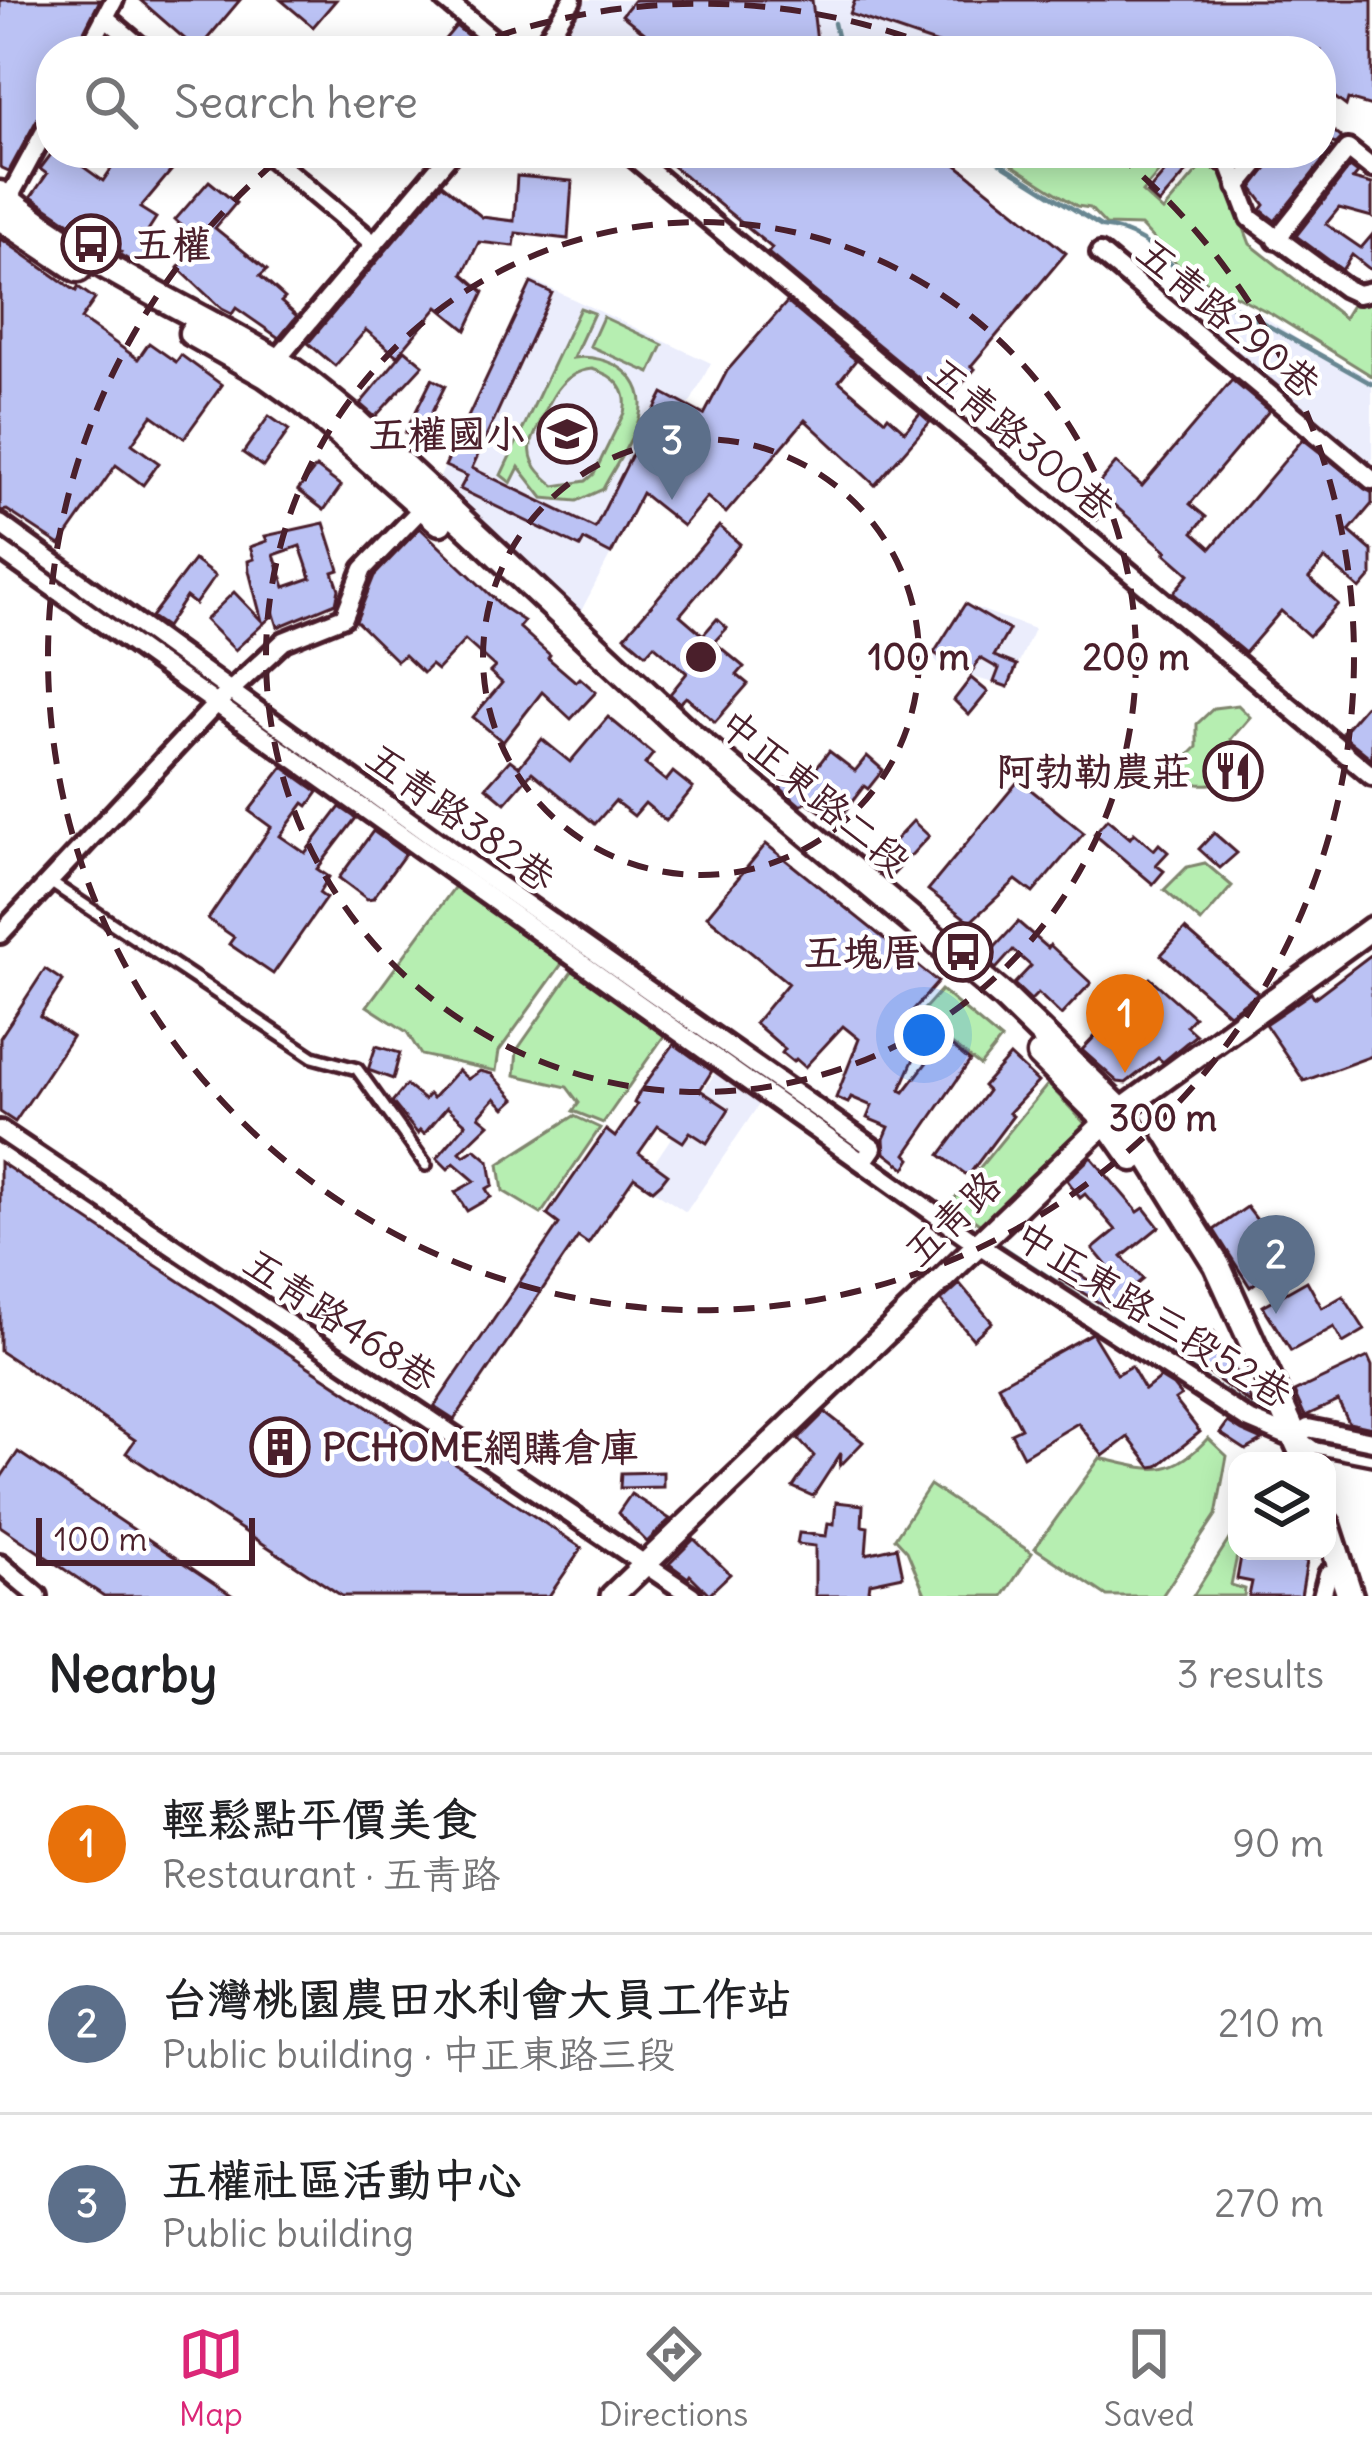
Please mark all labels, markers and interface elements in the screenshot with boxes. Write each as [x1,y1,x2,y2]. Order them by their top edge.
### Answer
search box [36,36,1336,168]
icon: search [78,69,144,135]
text: Search here [174,74,418,130]
bus stop icon: 五權 [60,213,122,275]
place label: 五權 [133,220,211,269]
street label: 五青路290巷 [1127,227,1331,410]
street label: 五青路300巷 [918,347,1125,532]
pin: 3 [633,401,711,500]
school or university icon: 五權國小 [536,403,598,465]
place label: 五權國小 [369,410,525,459]
text: 100 m [868,635,970,680]
text: 200 m [1082,635,1190,680]
centre of rings [680,636,722,678]
street label: 中正東路二段 [709,698,920,886]
street label: 五青路382巷 [357,732,565,902]
restaurant icon: 阿勃勒農莊 [1202,740,1264,802]
place label: 阿勃勒農莊 [996,747,1191,796]
bus stop icon: 五塊厝 [932,921,994,983]
place label: 五塊厝 [804,928,921,977]
pin: 1 [1086,974,1164,1073]
your location [894,1005,954,1065]
text: 300 m [1109,1096,1217,1141]
street label: 五青路 [893,1160,1011,1277]
street label: 中正東路三段52巷 [1007,1210,1301,1418]
pin: 2 [1237,1215,1315,1314]
street label: 五青路468巷 [234,1238,447,1403]
building icon: PCHOME網購倉庫 [249,1416,311,1478]
place label: PCHOME網購倉庫 [322,1423,640,1472]
map controls [1228,1452,1336,1560]
button: layers [1228,1452,1336,1560]
scale bar [36,1512,255,1565]
text: 100 m [54,1518,147,1560]
text: Nearby [48,1642,217,1706]
text: 3 results [1177,1650,1324,1699]
text: 輕鬆點平價美食 [162,1791,477,1847]
text: 1 [79,1819,95,1868]
text: 90 m [1232,1819,1324,1868]
text: Restaurant · 五青路 [162,1850,500,1899]
text: 台灣桃園農田水利會大員工作站 [162,1971,792,2027]
text: 2 [76,1999,98,2048]
text: 210 m [1218,1999,1324,2048]
text: Public building · 中正東路三段 [162,2030,675,2079]
text: 五權社區活動中心 [162,2152,522,2208]
text: 3 [76,2179,98,2228]
text: 270 m [1214,2179,1324,2228]
text: Public building [162,2209,414,2258]
tab: Map [178,2321,244,2435]
tab: Directions [599,2321,748,2435]
tab: Saved [1104,2321,1194,2435]

